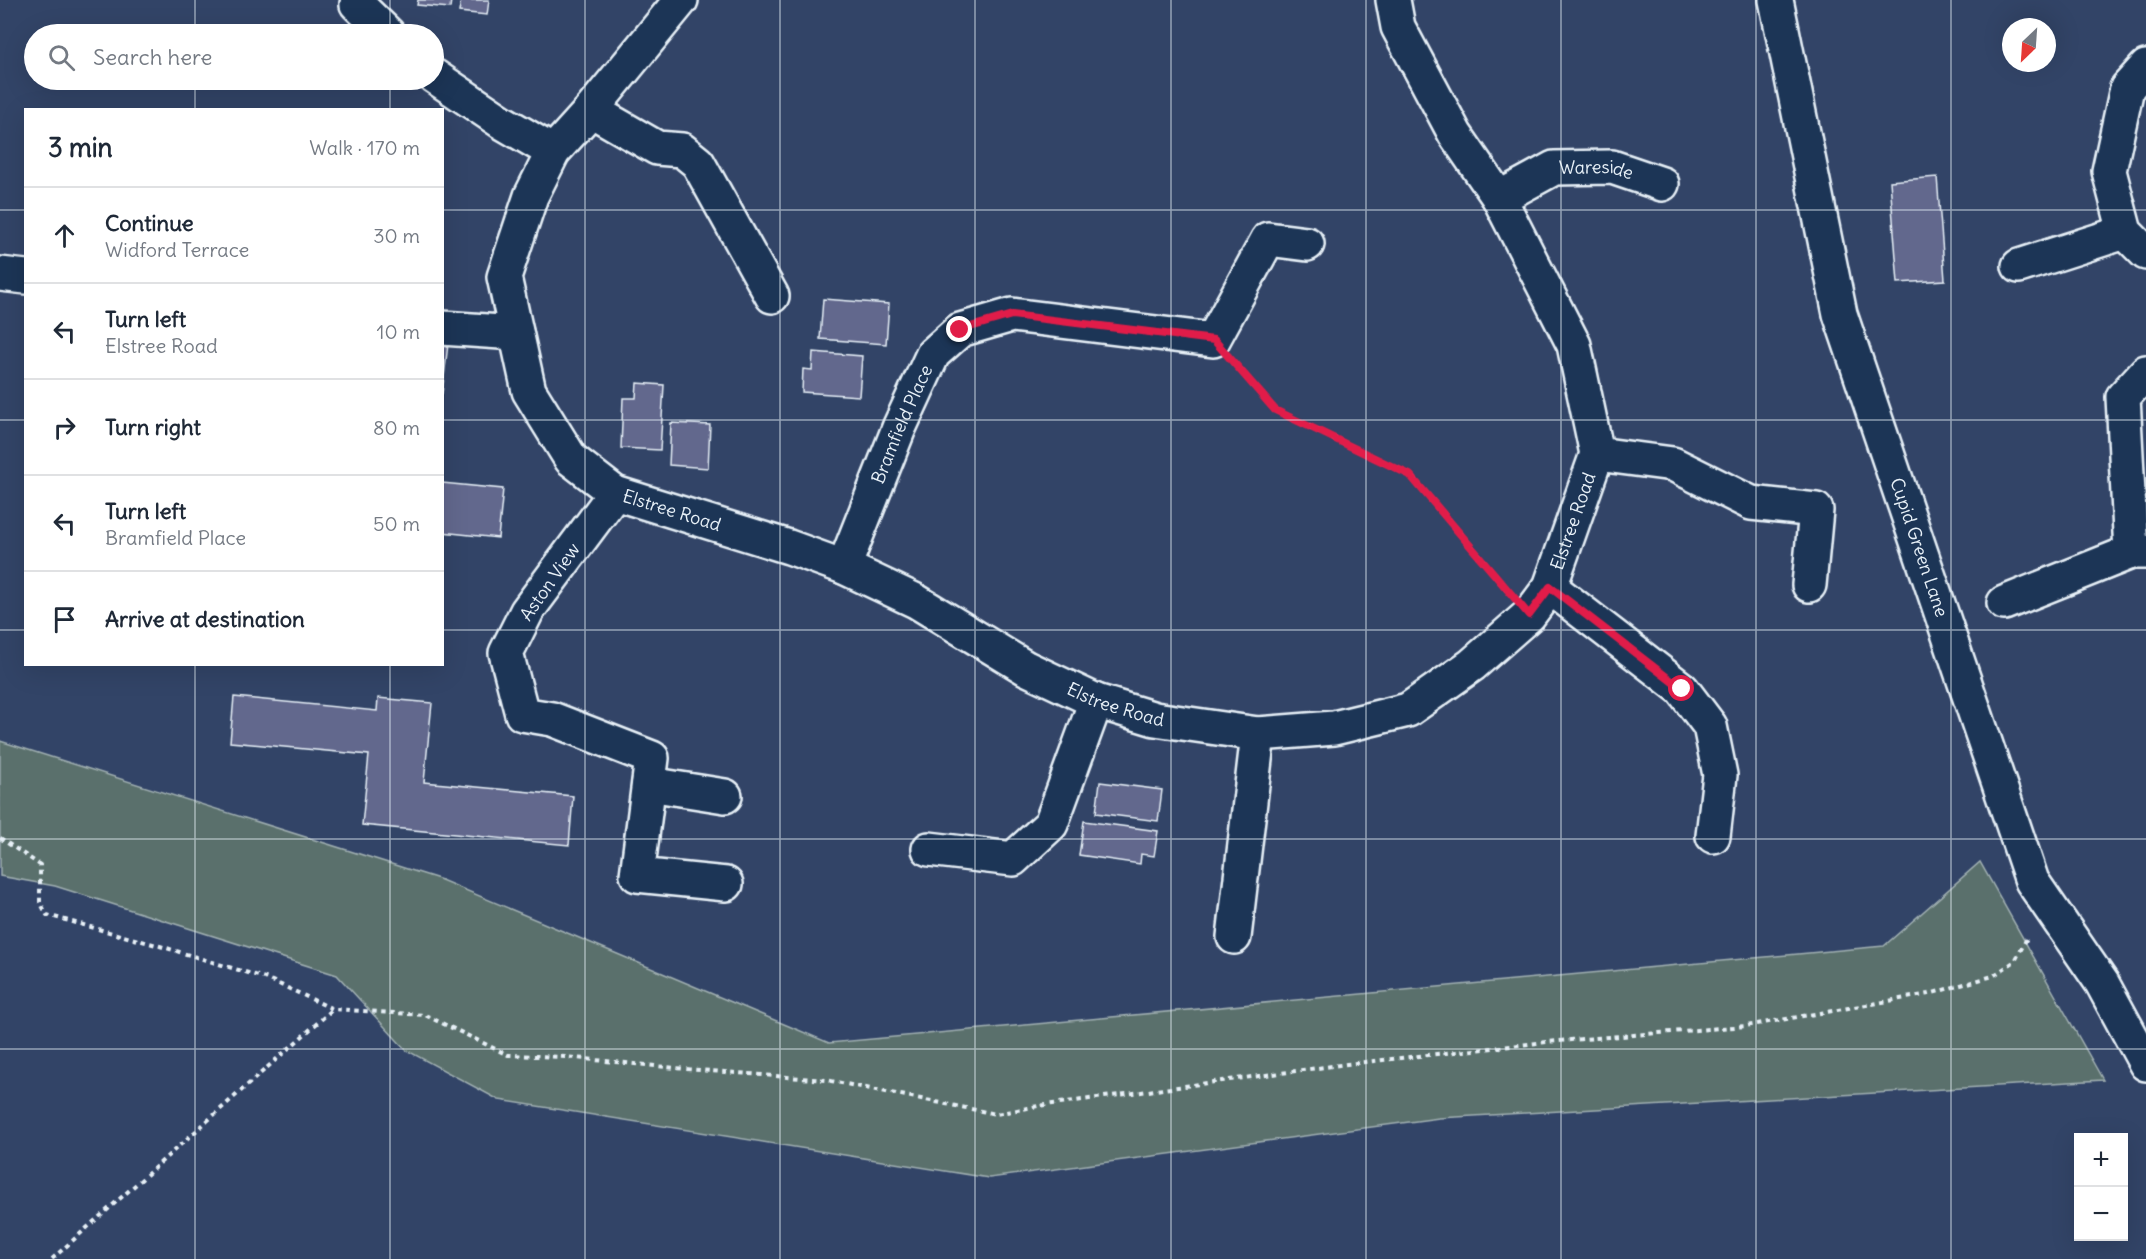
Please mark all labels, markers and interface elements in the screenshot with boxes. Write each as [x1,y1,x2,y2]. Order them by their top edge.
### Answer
north arrow [2002,18,2056,72]
search box [24,24,444,90]
icon: search [45,41,78,74]
text: Search here [93,43,212,71]
text: 3 min [48,131,113,164]
text: Walk · 170 m [309,135,420,160]
street label: Wareside [1559,155,1637,184]
text: Continue [105,209,194,237]
icon: ahead [48,219,81,252]
text: 30 m [373,223,420,248]
text: Widford Terrace [105,237,249,262]
text: Turn left [105,305,186,333]
icon: left [48,315,81,348]
route end [946,316,972,342]
text: 10 m [377,319,420,344]
text: Elstree Road [105,333,218,358]
street label: Bramfield Place [866,361,937,487]
icon: right [48,411,81,444]
text: Turn right [105,413,201,441]
text: 80 m [373,415,420,440]
street label: Elstree Road [1545,469,1601,573]
street label: Cupid Green Lane [1885,475,1954,620]
street label: Elstree Road [620,484,724,536]
text: Turn left [105,497,186,525]
icon: left [48,507,81,540]
text: 50 m [373,511,420,536]
text: Bramfield Place [105,525,246,550]
street label: Aston View [514,538,585,625]
icon: arrive [48,603,81,636]
text: Arrive at destination [105,605,305,633]
route start [1668,675,1694,701]
street label: Elstree Road [1063,677,1166,731]
map controls [2074,1133,2128,1241]
button: + [2074,1133,2128,1187]
button: − [2074,1187,2128,1241]

